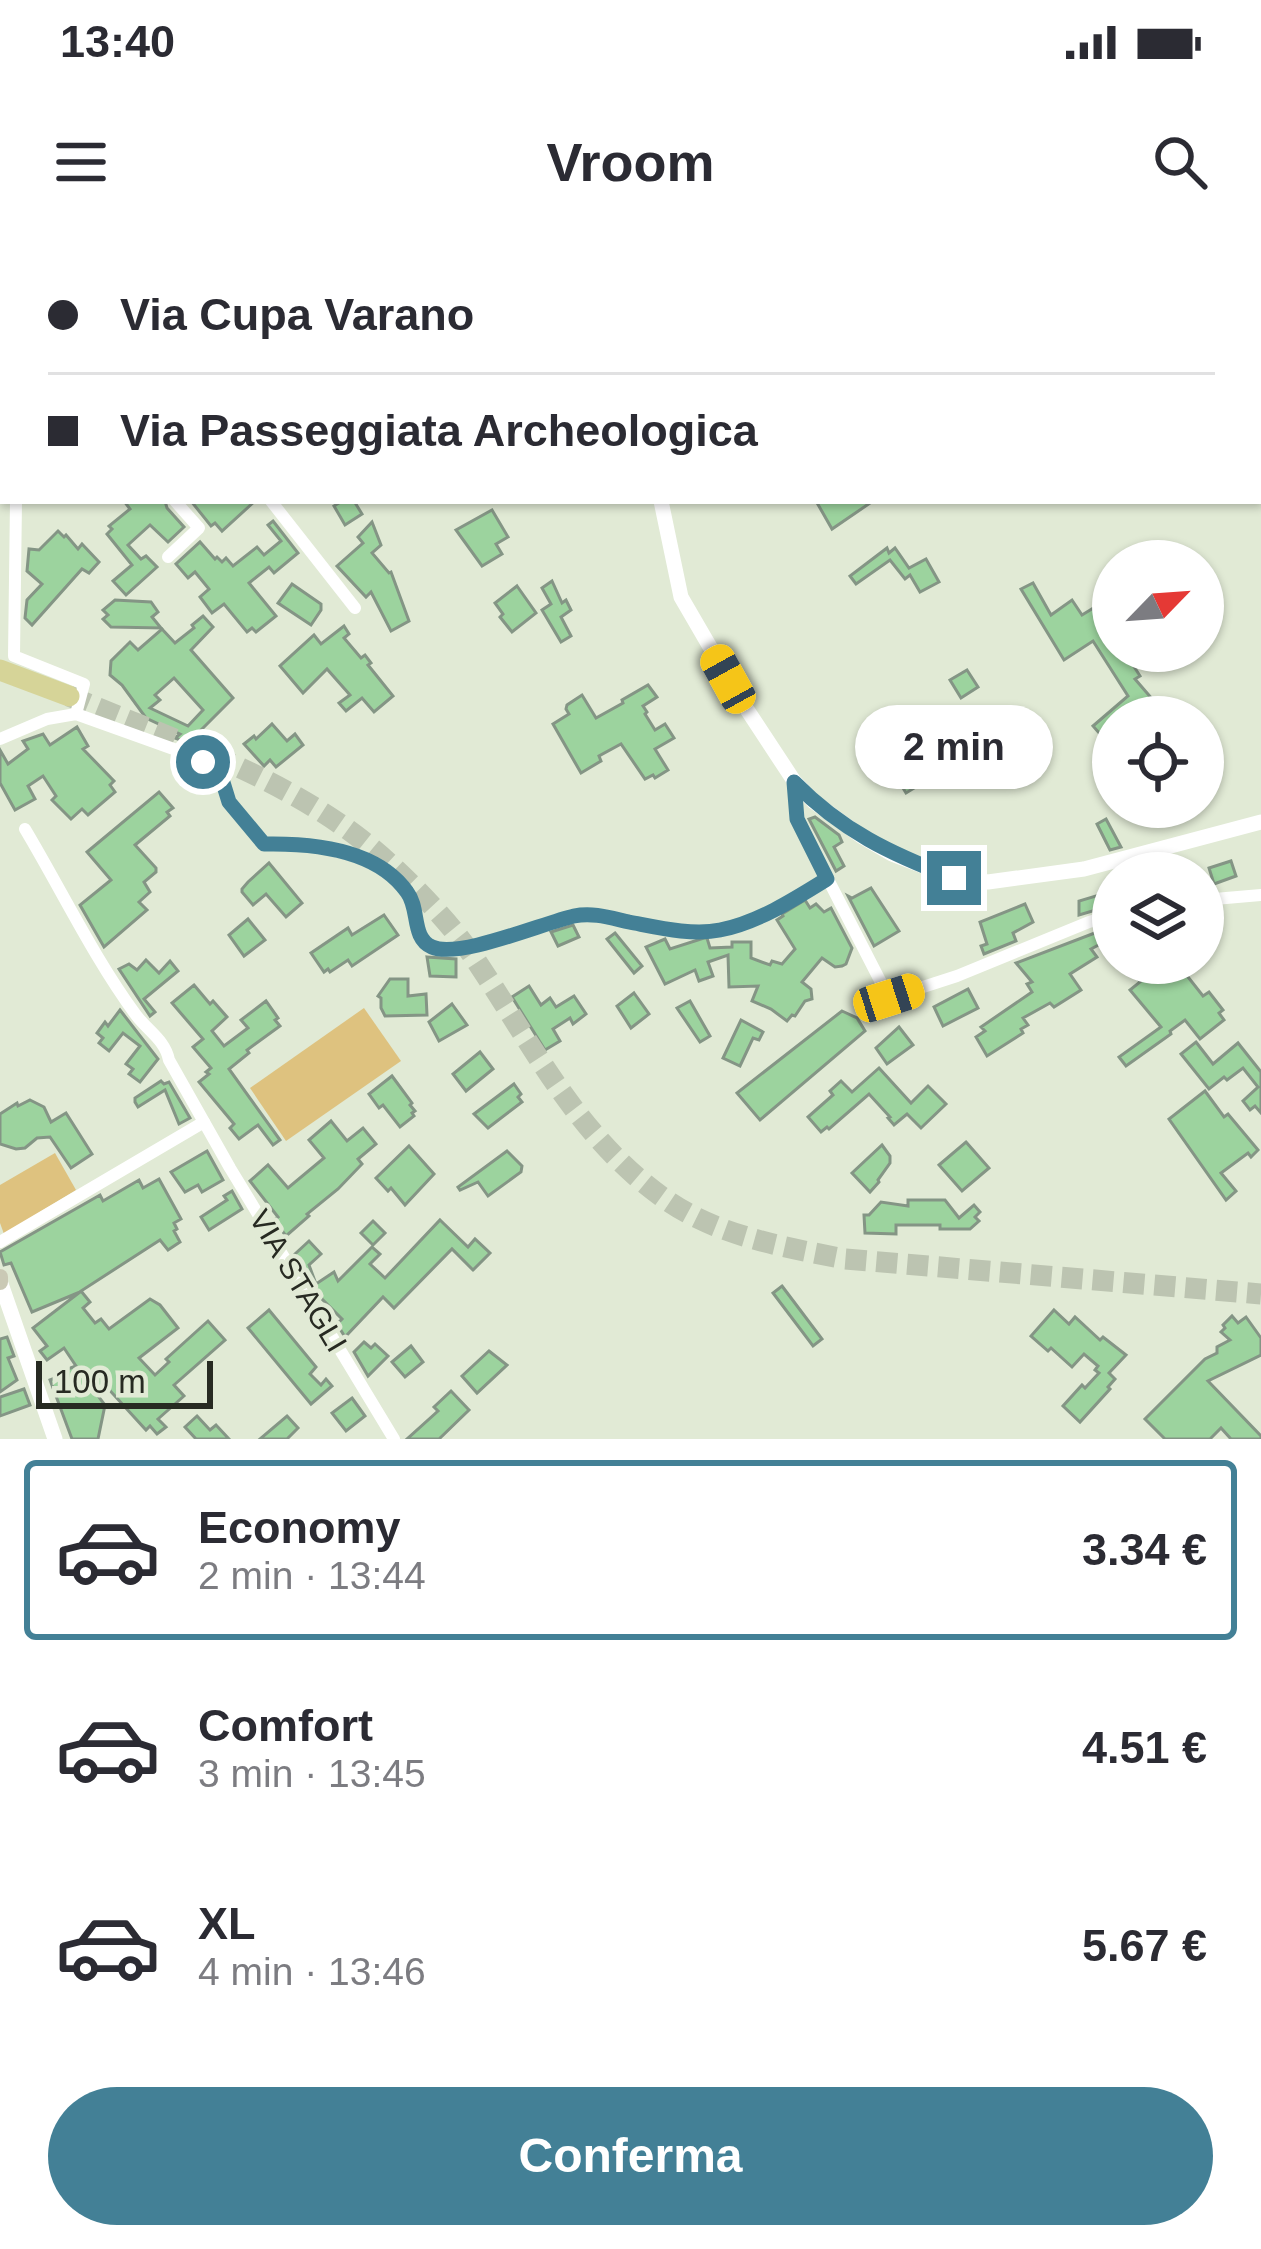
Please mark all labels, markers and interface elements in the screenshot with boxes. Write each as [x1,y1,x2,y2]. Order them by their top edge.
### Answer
text: 13:40 [60,16,175,67]
icon: menu [48,129,114,195]
icon: search [1147,129,1213,195]
text: Vroom [546,132,715,192]
text: Via Cupa Varano [120,289,474,340]
text: Via Passeggiata Archeologica [120,405,758,456]
north arrow [1092,540,1224,672]
map controls [1092,540,1224,984]
car [695,639,761,719]
button: locate [1092,696,1224,828]
callout: 2 min [855,704,1053,788]
text: 2 min [903,725,1005,768]
route start [176,735,230,789]
route end [927,851,981,905]
button: layers [1092,852,1224,984]
car [849,970,929,1026]
street label: VIA STAGLI [243,1204,354,1358]
scale bar [36,1355,213,1408]
text: 100 m [54,1363,146,1400]
icon: car [54,1496,162,1604]
text: Economy [198,1502,401,1553]
text: 3.34 € [1082,1524,1207,1575]
text: 2 min · 13:44 [198,1554,426,1597]
icon: car [54,1694,162,1802]
text: Comfort [198,1700,373,1751]
text: 4.51 € [1082,1722,1207,1773]
text: 3 min · 13:45 [198,1752,426,1795]
icon: car [54,1892,162,2000]
text: XL [198,1898,256,1949]
text: 5.67 € [1082,1920,1207,1971]
text: 4 min · 13:46 [198,1950,426,1993]
button: Conferma [48,2087,1213,2225]

